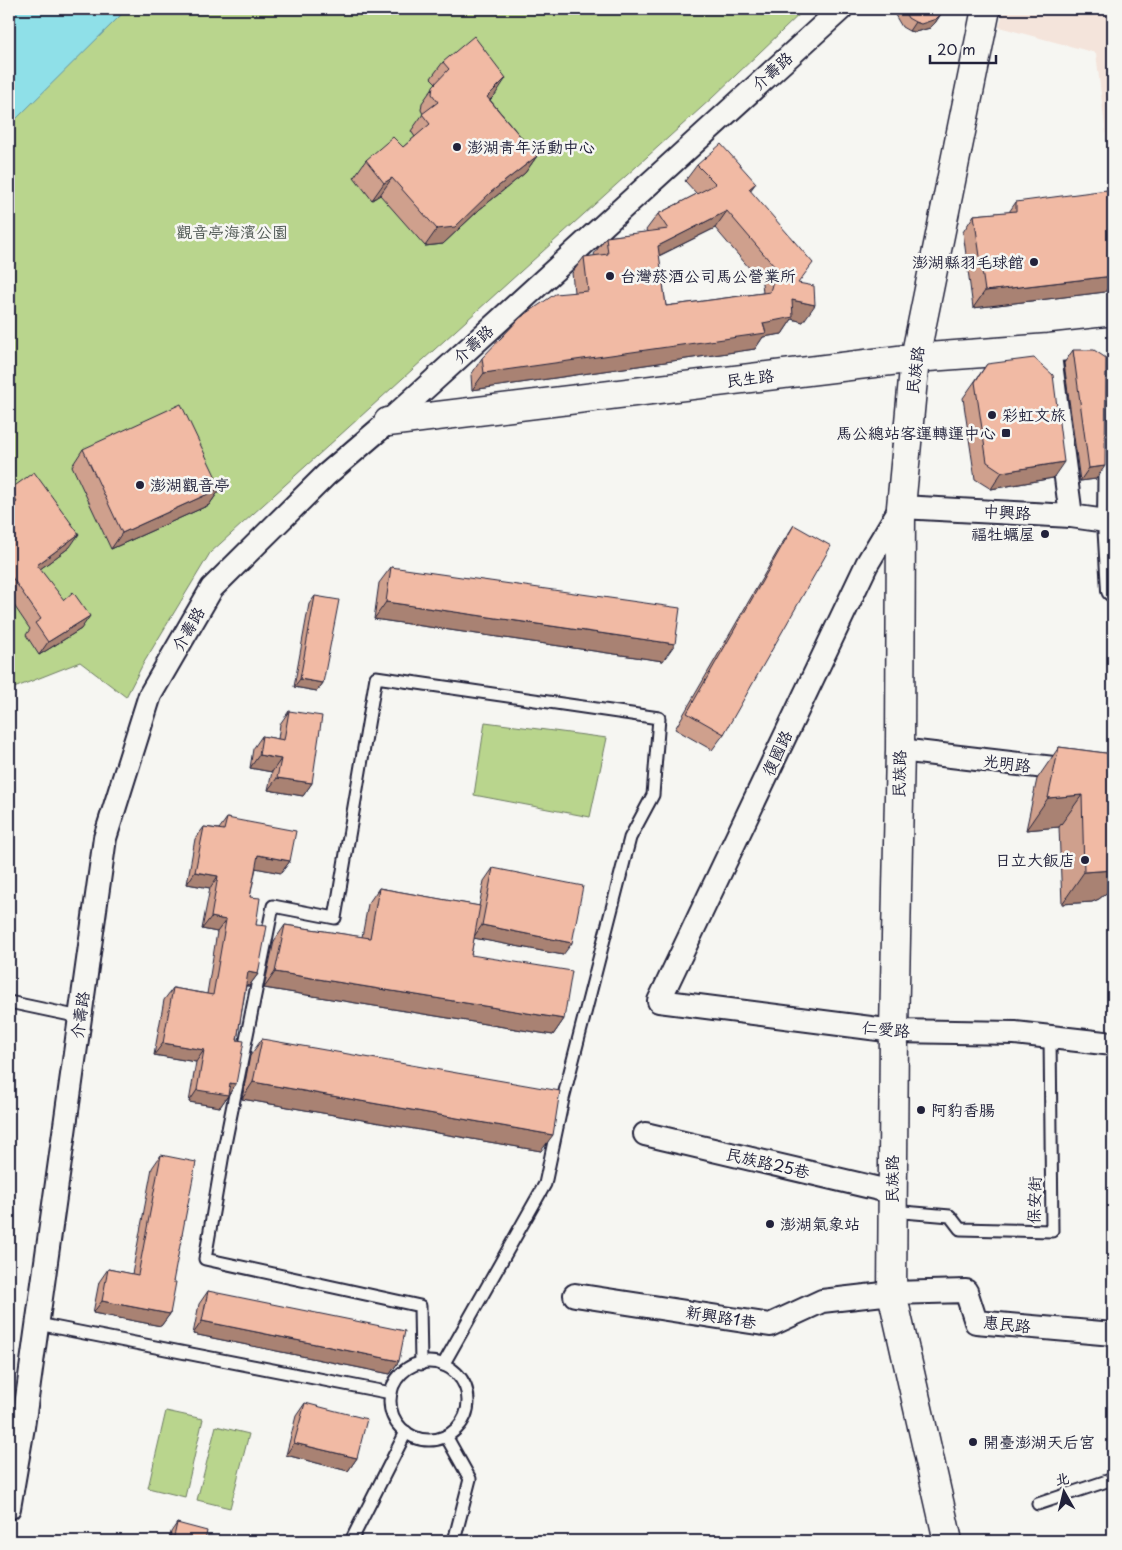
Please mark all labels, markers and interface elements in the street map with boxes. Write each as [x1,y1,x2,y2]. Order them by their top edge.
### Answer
scale bar [930,32,996,64]
text: 20 m [937,37,976,60]
street label: 介壽路 [745,45,797,95]
place label: 澎湖青年活動中心 [467,134,595,158]
marker: 澎湖青年活動中心 [451,141,463,153]
park label: 觀音亭海濱公園 [176,219,288,243]
place label: 澎湖縣羽毛球館 [912,249,1024,273]
marker: 澎湖縣羽毛球館 [1028,256,1040,268]
place label: 台灣菸酒公司馬公營業所 [620,263,796,287]
marker: 台灣菸酒公司馬公營業所 [604,270,616,282]
street label: 介壽路 [447,318,498,368]
street label: 民族路 [899,345,929,395]
street label: 民生路 [725,362,775,392]
place label: 彩虹文旅 [1002,402,1066,426]
marker: 彩虹文旅 [986,409,998,421]
place label: 馬公總站客運轉運中心 [836,420,996,444]
marker: 馬公總站客運轉運中心 [1000,427,1012,439]
place label: 澎湖觀音亭 [150,472,230,496]
marker: 澎湖觀音亭 [134,479,146,491]
street label: 中興路 [982,498,1032,524]
place label: 福牡蠣屋 [971,521,1035,545]
marker: 福牡蠣屋 [1039,528,1051,540]
street label: 介壽路 [165,602,210,655]
street label: 復國路 [755,726,797,779]
street label: 光明路 [982,747,1032,777]
street label: 民族路 [886,750,910,798]
place label: 日立大飯店 [995,847,1075,871]
marker: 日立大飯店 [1079,854,1091,866]
street label: 介壽路 [64,989,94,1040]
street label: 仁愛路 [861,1014,911,1042]
place label: 阿豹香腸 [931,1097,995,1121]
marker: 阿豹香腸 [915,1104,927,1116]
street label: 民族路25巷 [724,1141,812,1183]
street label: 民族路 [879,1155,903,1203]
street label: 保安街 [1020,1176,1046,1224]
place label: 澎湖氣象站 [780,1211,860,1235]
marker: 澎湖氣象站 [764,1218,776,1230]
street label: 新興路1巷 [684,1299,758,1333]
street label: 惠民路 [982,1309,1032,1337]
place label: 開臺澎湖天后宮 [983,1429,1095,1453]
marker: 開臺澎湖天后宮 [967,1436,979,1448]
text: 北 [1054,1467,1071,1490]
north arrow [1040,1468,1090,1518]

